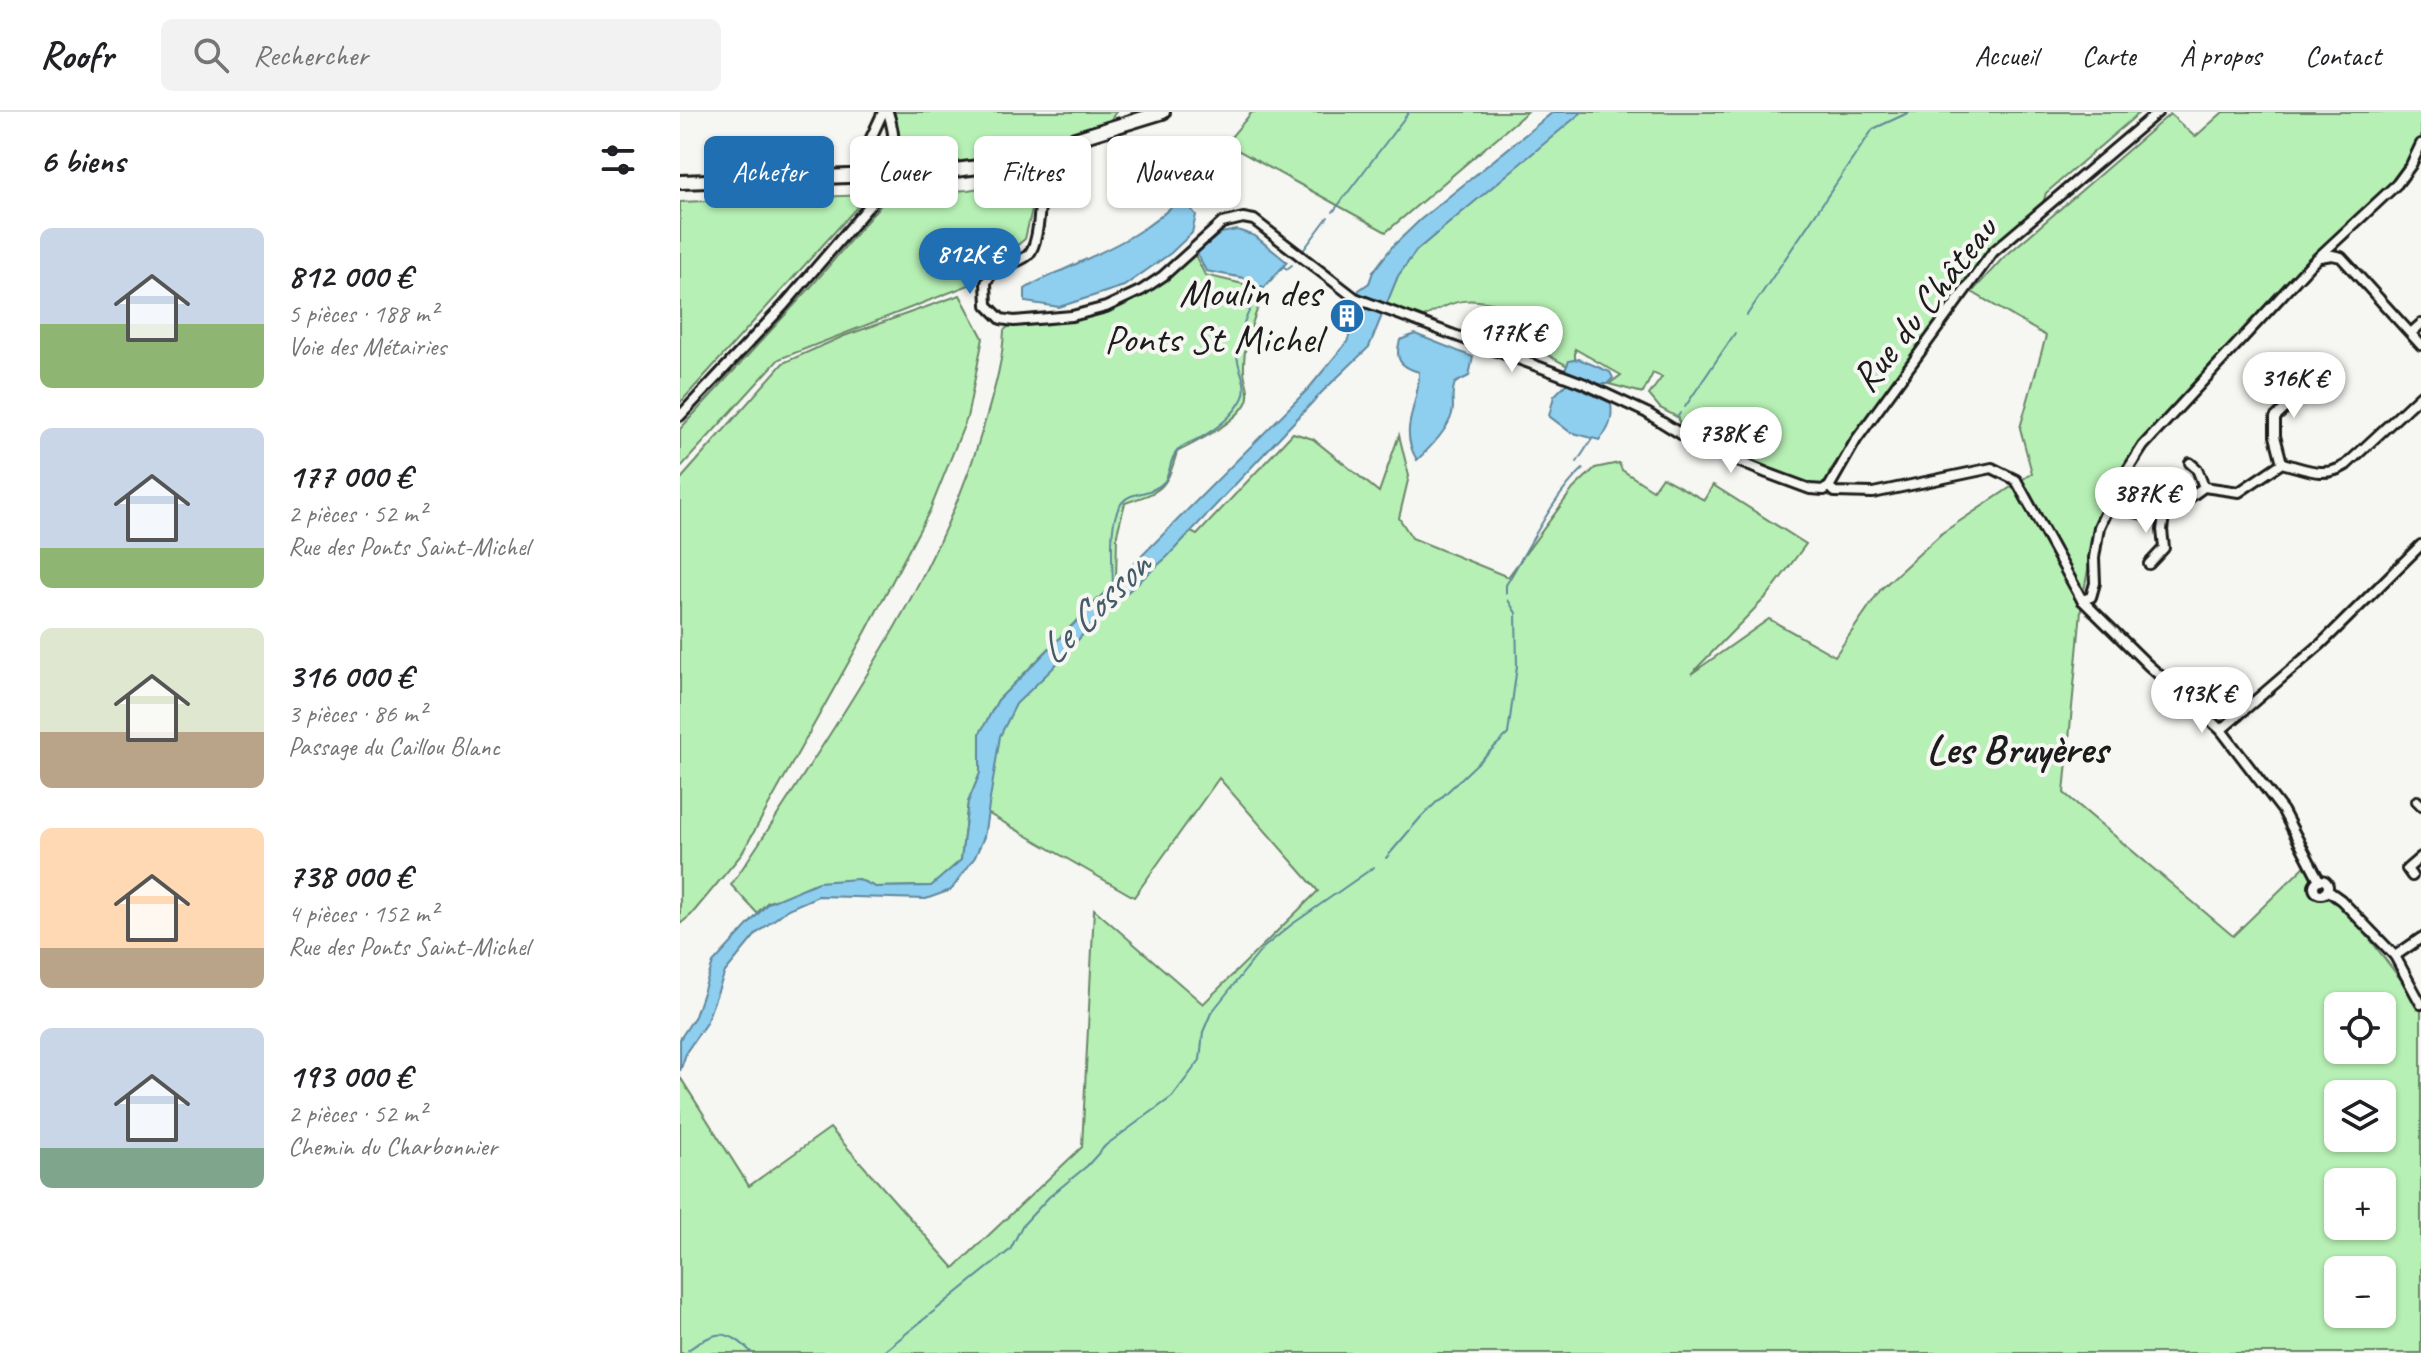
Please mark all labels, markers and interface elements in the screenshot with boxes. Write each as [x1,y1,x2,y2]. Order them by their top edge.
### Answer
search box [161,19,721,91]
text: Roofr [40,32,113,79]
icon: search [189,33,233,77]
text: Rechercher [253,36,368,74]
text: Accueil [1975,38,2038,73]
text: Carte [2082,38,2136,73]
text: À propos [2180,38,2261,73]
text: Contact [2305,38,2381,73]
chip: Acheter [704,136,834,208]
chip: Louer [850,136,958,208]
chip: Filtres [974,136,1091,208]
chip: Nouveau [1107,136,1241,208]
icon: filters [596,138,640,182]
text: 6 biens [40,139,125,182]
street label: Rue du Château [1840,204,2010,402]
pin: 812K € [905,228,1035,296]
text: 812K € [937,237,1003,270]
text: 812 000 € [288,254,412,297]
icon: home [104,260,200,356]
place label: Moulin des Ponts St Michel [1104,268,1328,364]
text: 5 pièces · 188 m² [288,297,437,330]
building icon: Moulin des Ponts St Michel [1328,297,1366,335]
pin: 177K € [1447,306,1577,374]
text: 177K € [1479,315,1545,348]
text: Voie des Métairies [288,330,446,363]
pin: 316K € [2229,352,2359,420]
text: 316K € [2261,361,2327,394]
pin: 738K € [1666,407,1796,475]
text: 738K € [1698,416,1764,449]
text: 177 000 € [288,454,411,497]
icon: home [104,460,200,556]
pin: 387K € [2081,467,2211,535]
text: 387K € [2113,476,2179,509]
text: 2 pièces · 52 m² [288,497,426,530]
text: Rue des Ponts Saint-Michel [288,530,530,563]
water label: Le Cosson [1026,537,1165,676]
text: 316 000 € [288,654,412,697]
icon: home [104,660,200,756]
pin: 193K € [2137,667,2267,735]
text: 193K € [2169,676,2235,709]
text: 3 pièces · 86 m² [288,697,426,730]
district label: Les Bruyères [1926,723,2112,776]
text: Passage du Caillou Blanc [288,730,500,763]
text: 738 000 € [288,854,411,897]
icon: home [104,860,200,956]
text: 4 pièces · 152 m² [288,897,437,930]
text: Rue des Ponts Saint-Michel [288,930,530,963]
map controls [2324,992,2396,1328]
button: locate [2324,992,2396,1064]
text: 193 000 € [288,1054,411,1097]
icon: home [104,1060,200,1156]
button: layers [2324,1080,2396,1152]
text: 2 pièces · 52 m² [288,1097,426,1130]
text: Chemin du Charbonnier [288,1130,497,1163]
button: + [2324,1168,2396,1240]
button: − [2324,1256,2396,1328]

